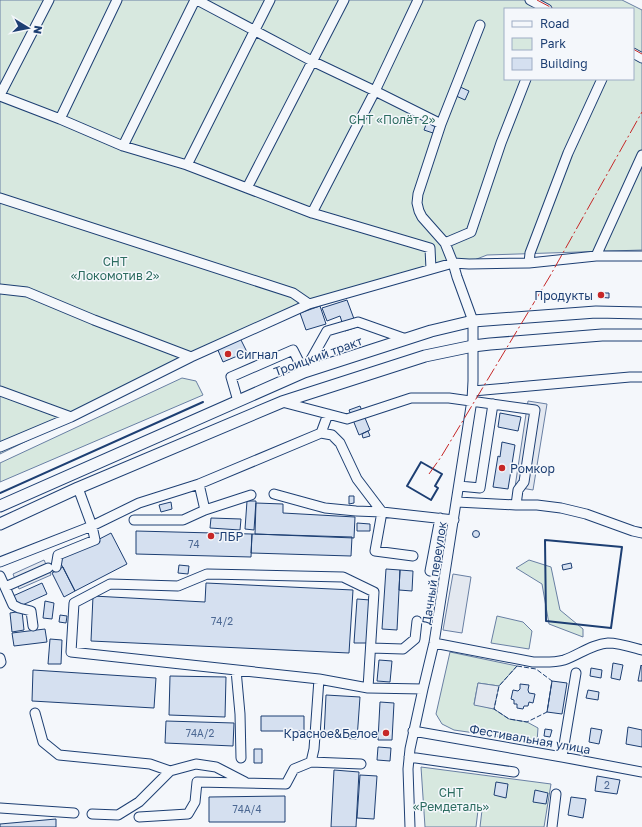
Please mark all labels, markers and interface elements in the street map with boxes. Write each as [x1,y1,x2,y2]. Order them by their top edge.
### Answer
north arrow [8,8,48,48]
legend [504,8,634,80]
text: Road [540,16,569,31]
text: N [31,25,45,35]
text: Park [540,36,566,51]
text: Building [540,56,588,71]
park label: СНТ «Полёт 2» [349,112,436,127]
park label: СНТ «Локомотив 2» [71,254,160,283]
place label: Продукты [534,288,593,303]
marker: Продукты [596,290,606,300]
street label: Троицкий тракт [272,333,364,379]
place label: Сигнал [236,347,278,362]
marker: Сигнал [223,349,233,359]
place label: Ромкор [510,461,555,476]
marker: Ромкор [497,463,507,473]
street label: Дачный переулок [418,520,450,626]
place label: ЛБР [219,529,244,544]
marker: ЛБР [206,531,216,541]
house number: 74 [188,538,200,550]
house number: 74/2 [211,615,233,627]
street label: Фестивальная улица [468,721,592,757]
place label: Красное&Белое [283,726,378,741]
house number: 74А/2 [186,727,215,739]
marker: Красное&Белое [381,728,391,738]
house number: 2 [604,779,610,791]
park label: СНТ «Ремдеталь» [413,785,490,814]
house number: 74А/4 [233,803,262,815]

